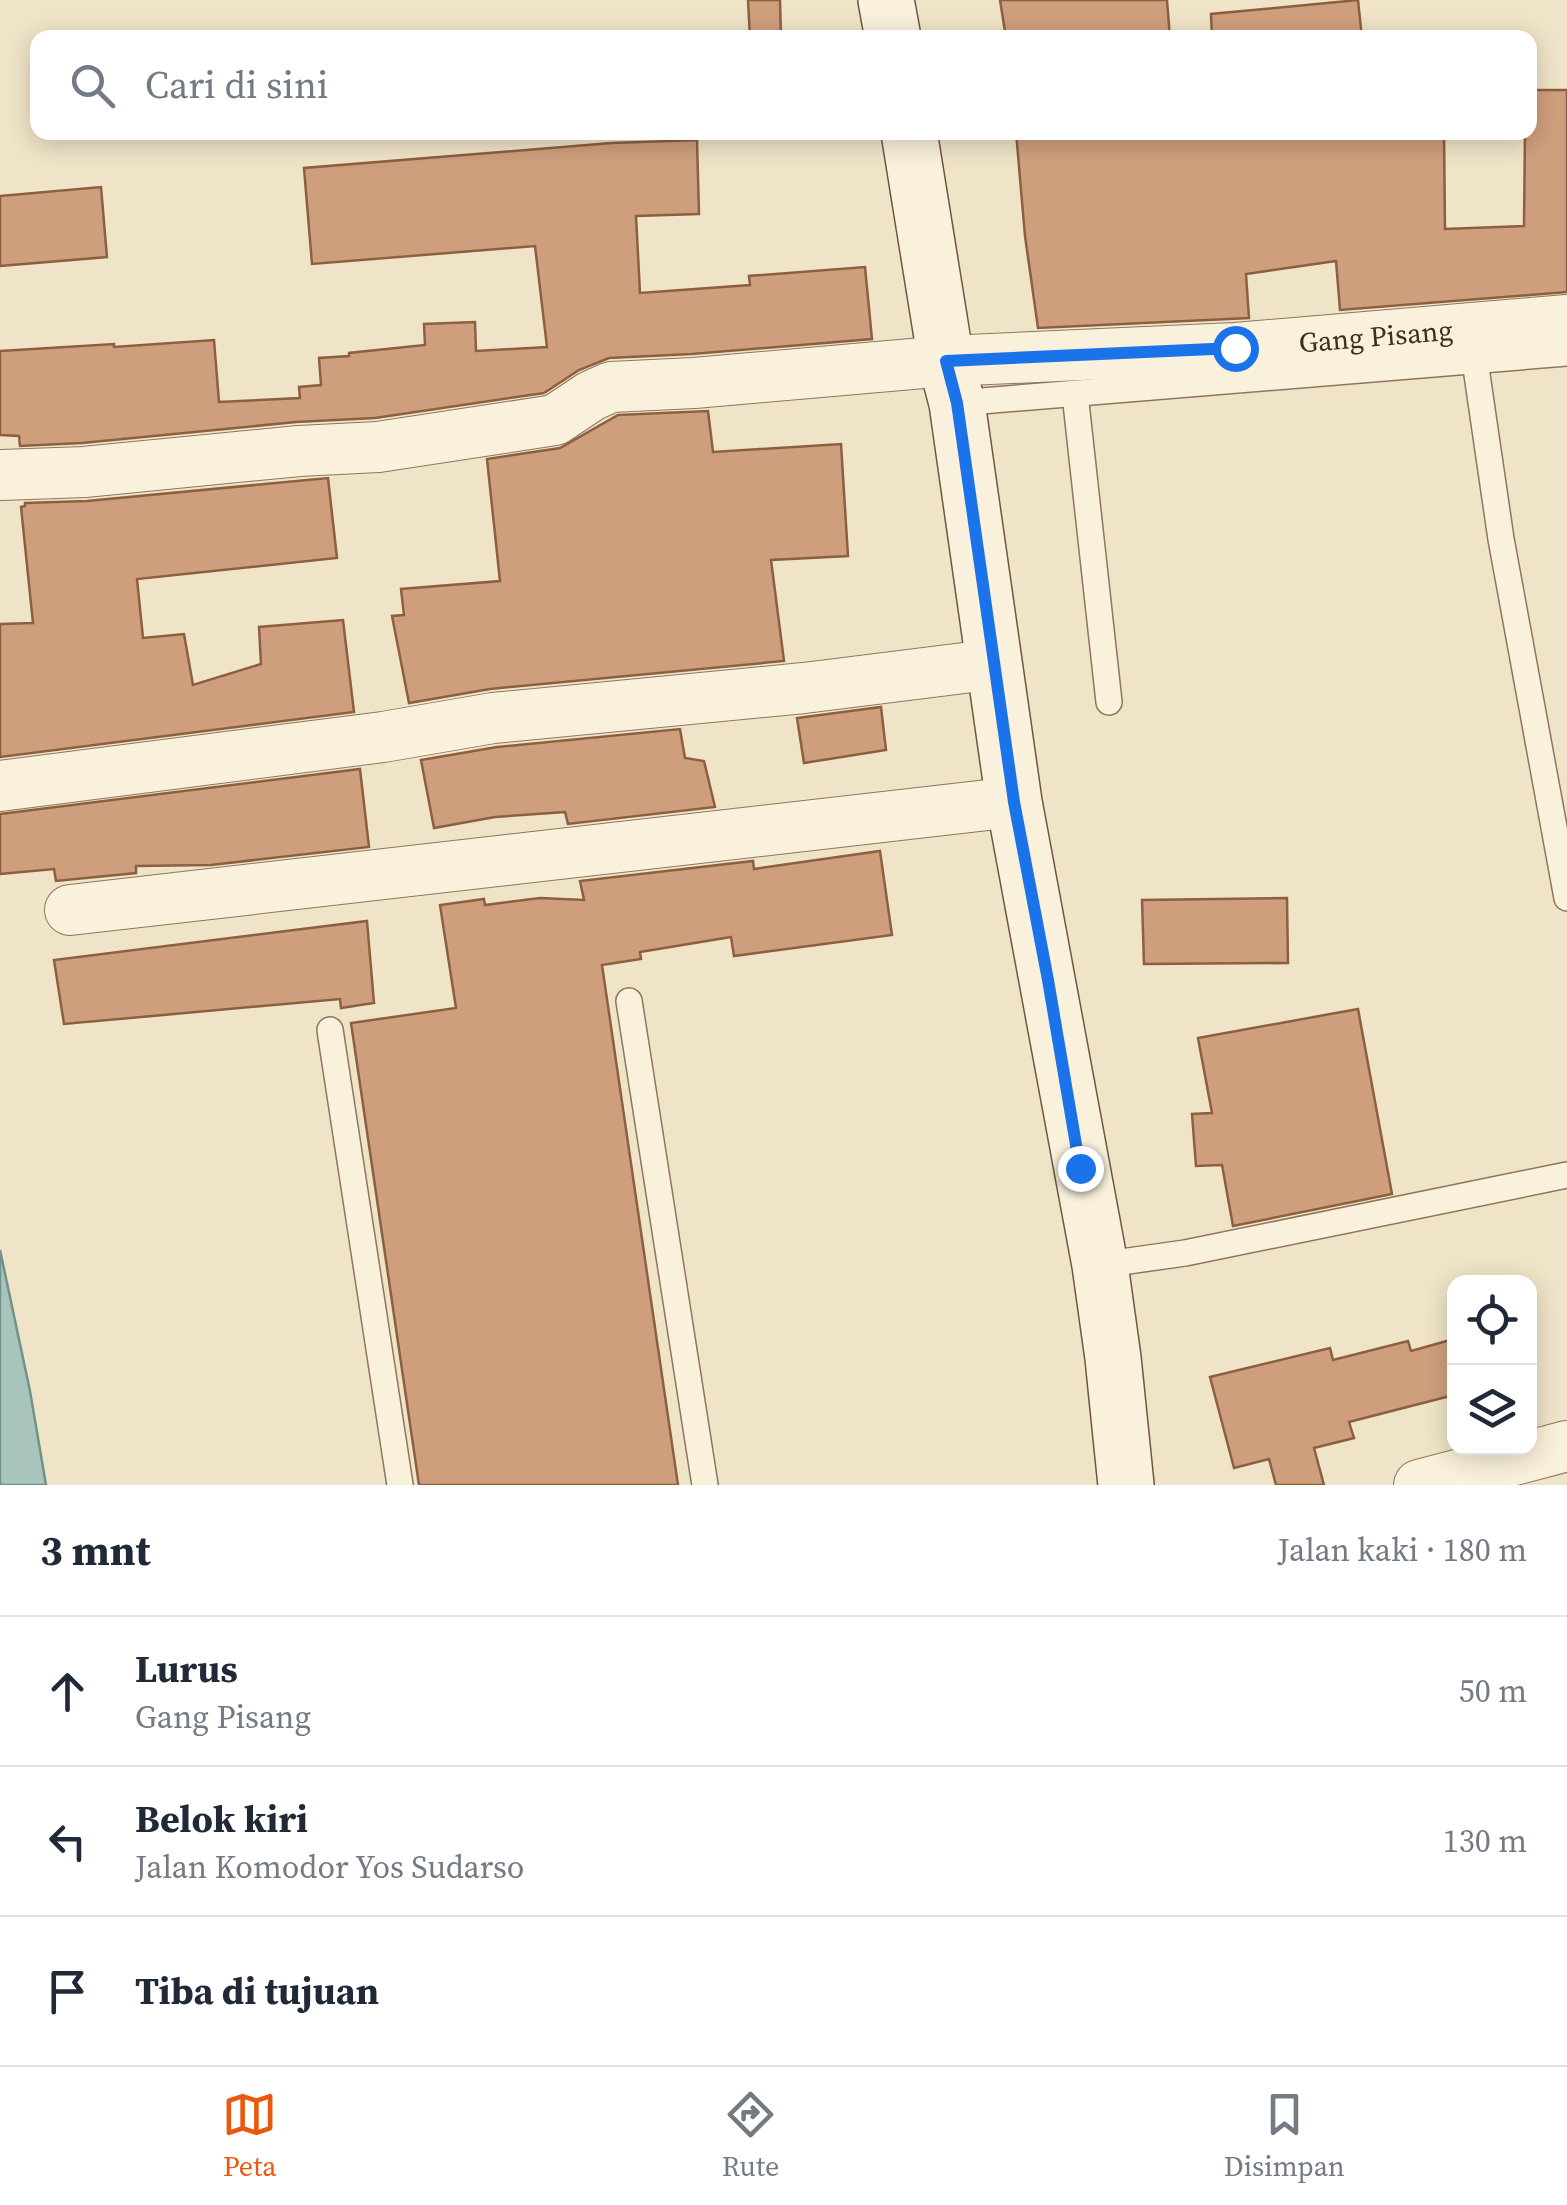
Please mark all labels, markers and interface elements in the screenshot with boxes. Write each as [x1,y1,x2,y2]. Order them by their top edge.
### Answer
search box [30,30,1537,140]
icon: search [65,58,120,113]
text: Cari di sini [145,59,328,111]
street label: Gang Pisang [1297,311,1454,362]
route start [1213,326,1259,372]
route end [1058,1146,1104,1192]
map controls [1447,1275,1537,1455]
button: locate [1447,1275,1537,1365]
button: layers [1447,1365,1537,1455]
text: 3 mnt [40,1521,151,1579]
text: Jalan kaki · 180 m [1278,1528,1527,1572]
text: Lurus [135,1643,238,1695]
icon: ahead [40,1664,95,1719]
text: 50 m [1459,1669,1527,1713]
text: Gang Pisang [135,1695,311,1739]
text: Belok kiri [135,1793,308,1845]
icon: left [40,1814,95,1869]
text: 130 m [1443,1819,1527,1863]
text: Jalan Komodor Yos Sudarso [135,1845,524,1889]
icon: arrive [40,1964,95,2019]
text: Tiba di tujuan [135,1965,379,2017]
tab: Peta [222,2087,277,2185]
tab: Rute [722,2087,779,2185]
tab: Disimpan [1224,2087,1345,2185]

